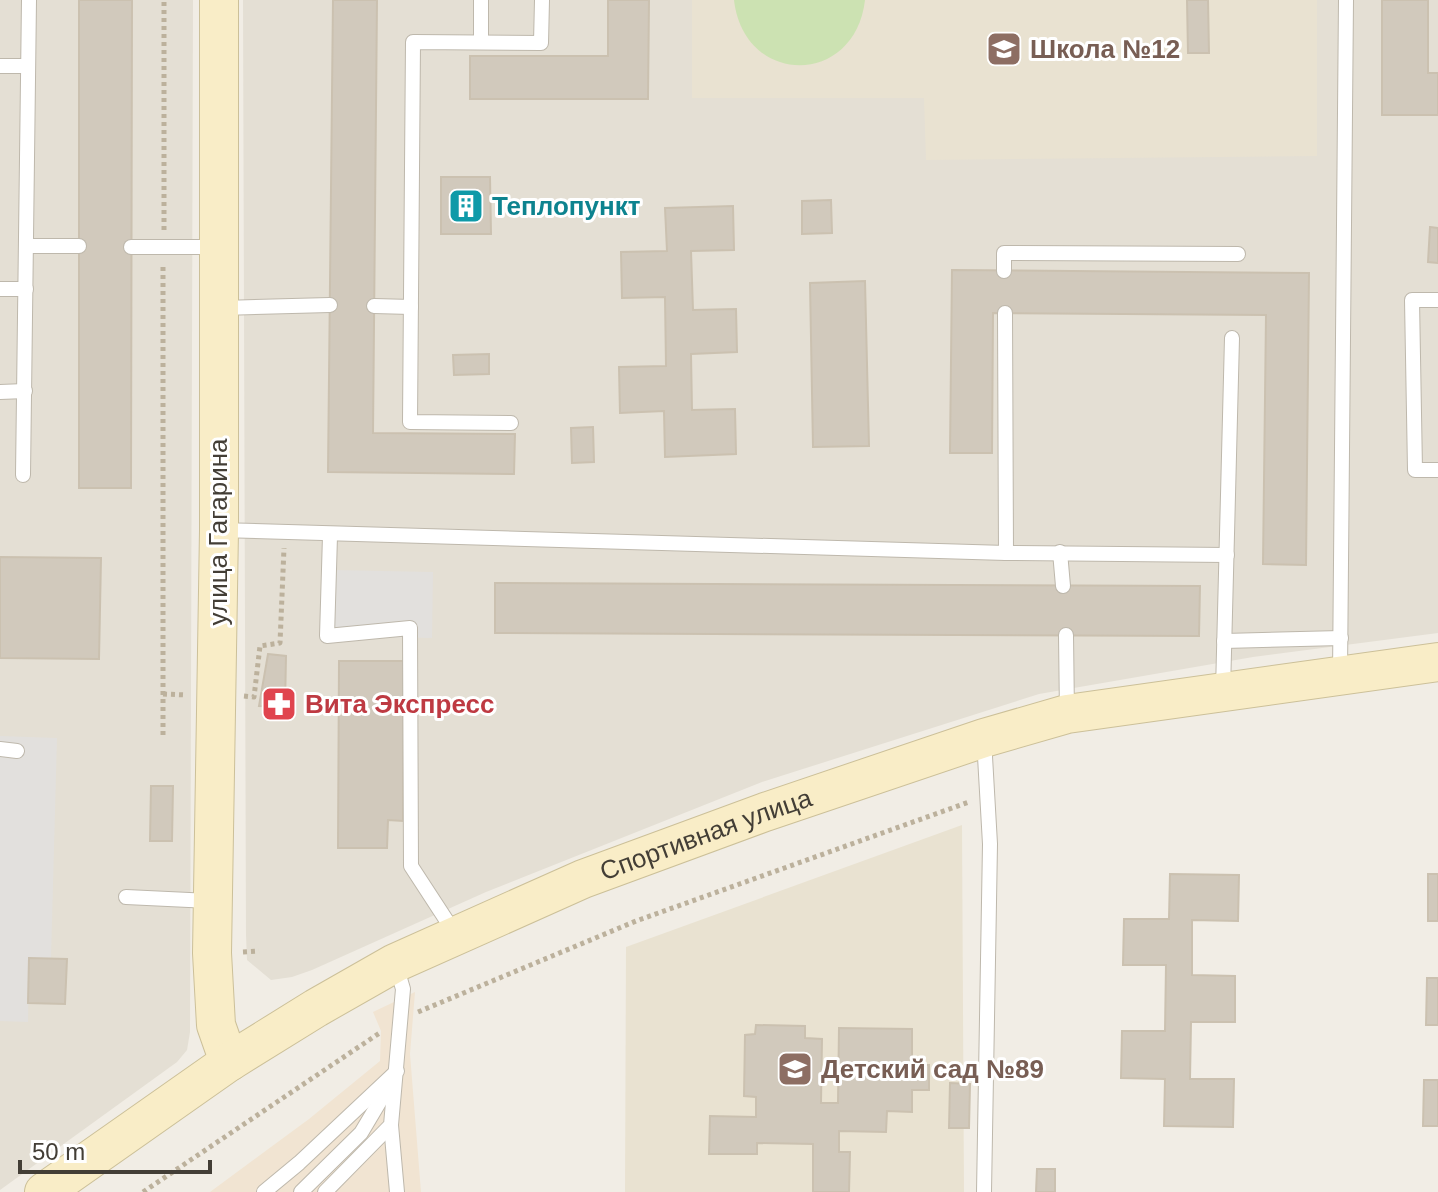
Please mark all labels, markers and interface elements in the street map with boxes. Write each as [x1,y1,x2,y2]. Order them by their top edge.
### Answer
school or university icon: Школа №12 [985,30,1023,68]
place label: Школа №12 [1030,34,1180,64]
building icon: Теплопункт [447,187,485,225]
place label: Теплопункт [492,191,641,221]
street label: улица Гагарина [203,438,233,625]
pharmacy icon: Вита Экспресс [260,685,298,723]
place label: Вита Экспресс [305,689,494,719]
street label: Спортивная улица [596,782,816,886]
school or university icon: Детский сад №89 [776,1050,814,1088]
place label: Детский сад №89 [821,1054,1044,1084]
scale bar [20,1124,210,1174]
text: 50 m [32,1138,85,1165]

